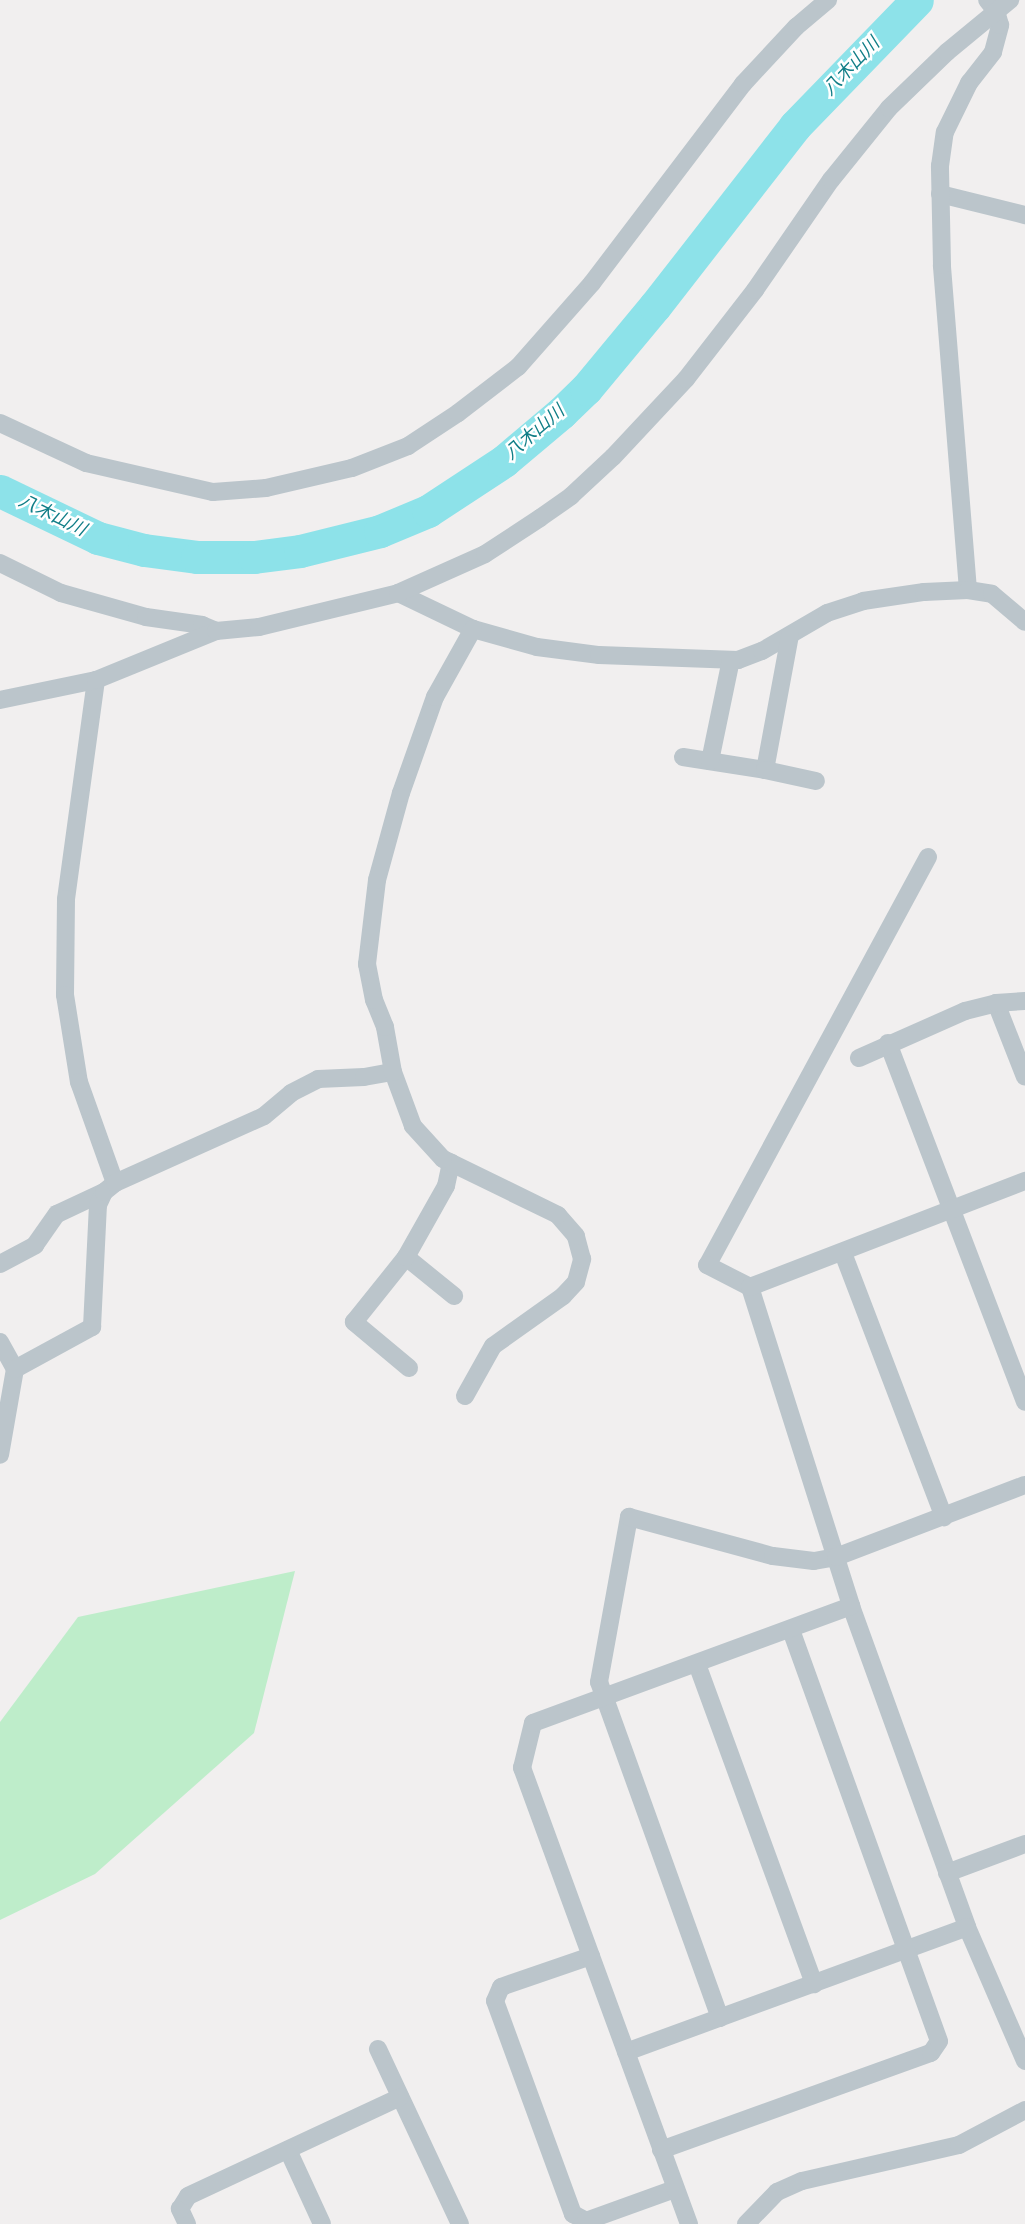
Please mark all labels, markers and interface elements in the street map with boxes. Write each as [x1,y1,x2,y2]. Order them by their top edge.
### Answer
water label: 八木山川 [819,34,885,100]
water label: 八木山川 [501,401,569,465]
water label: 八木山川 [15,491,89,541]

